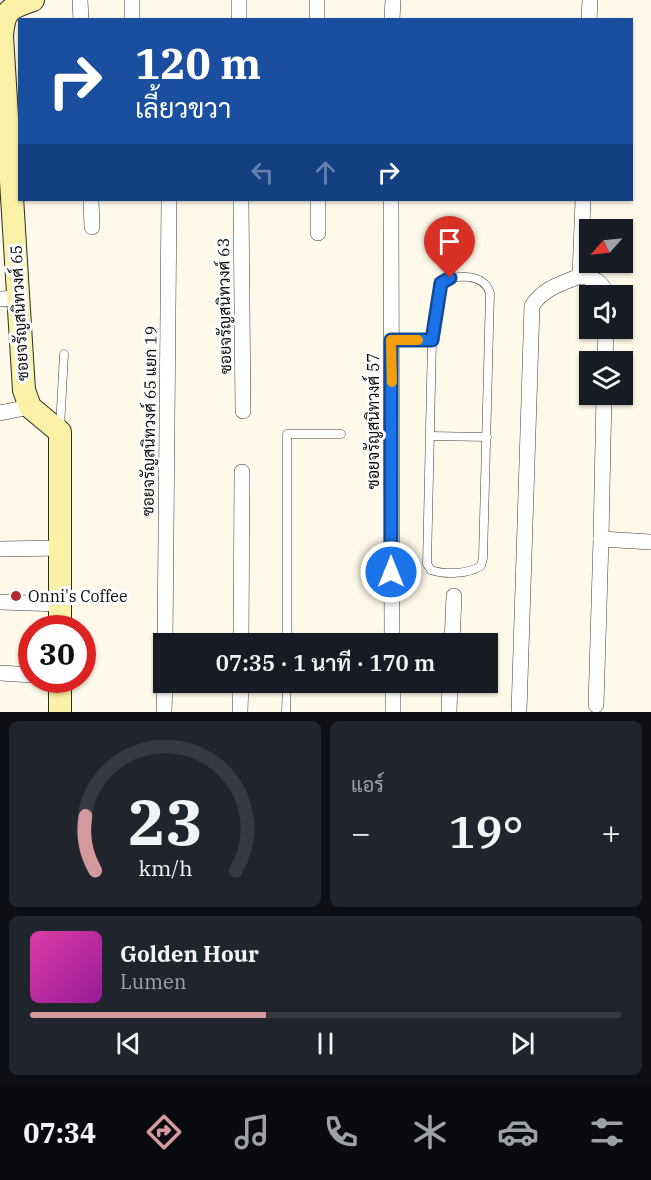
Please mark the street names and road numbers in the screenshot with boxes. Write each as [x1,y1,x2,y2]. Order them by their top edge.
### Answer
street label: ซอยจรัญสนิทวงศ์ 63 [211,238,235,374]
street label: ซอยจรัญสนิทวงศ์ 65 [3,244,33,382]
street label: ซอยจรัญสนิทวงศ์ 65 แยก 19 [135,326,161,516]
street label: ซอยจรัญสนิทวงศ์ 57 [361,353,383,489]

